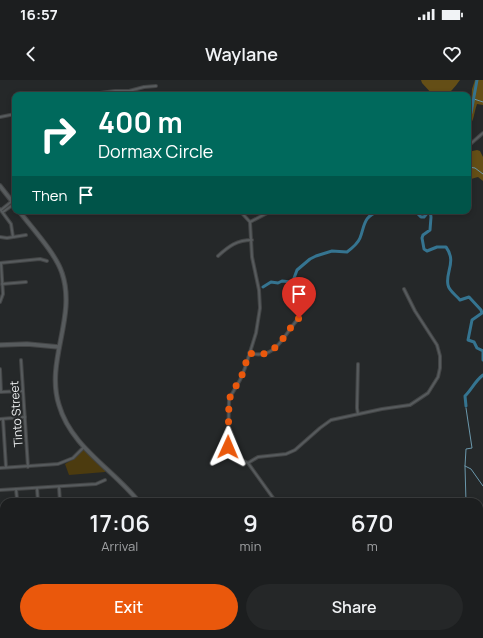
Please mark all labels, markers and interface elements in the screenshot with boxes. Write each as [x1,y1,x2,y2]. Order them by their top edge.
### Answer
text: 16:57 [20,4,58,25]
text: Waylane [205,42,278,66]
icon: back [20,43,42,65]
icon: heart [441,43,463,65]
text: 400 m [98,103,183,141]
icon: right [32,108,84,160]
text: Dormax Circle [98,139,213,163]
icon: arrive [75,184,97,206]
text: Then [32,185,67,206]
pin [282,277,316,318]
icon: arrive [288,283,310,305]
street label: Tinto Street [5,380,27,448]
position arrow [207,426,249,468]
text: 17:06 [89,506,150,539]
text: 9 [243,506,258,539]
text: 670 [351,506,394,539]
text: Arrival [101,537,138,555]
text: min [240,537,261,555]
text: m [367,537,378,555]
button: Exit [20,584,238,630]
button: Share [246,584,463,630]

